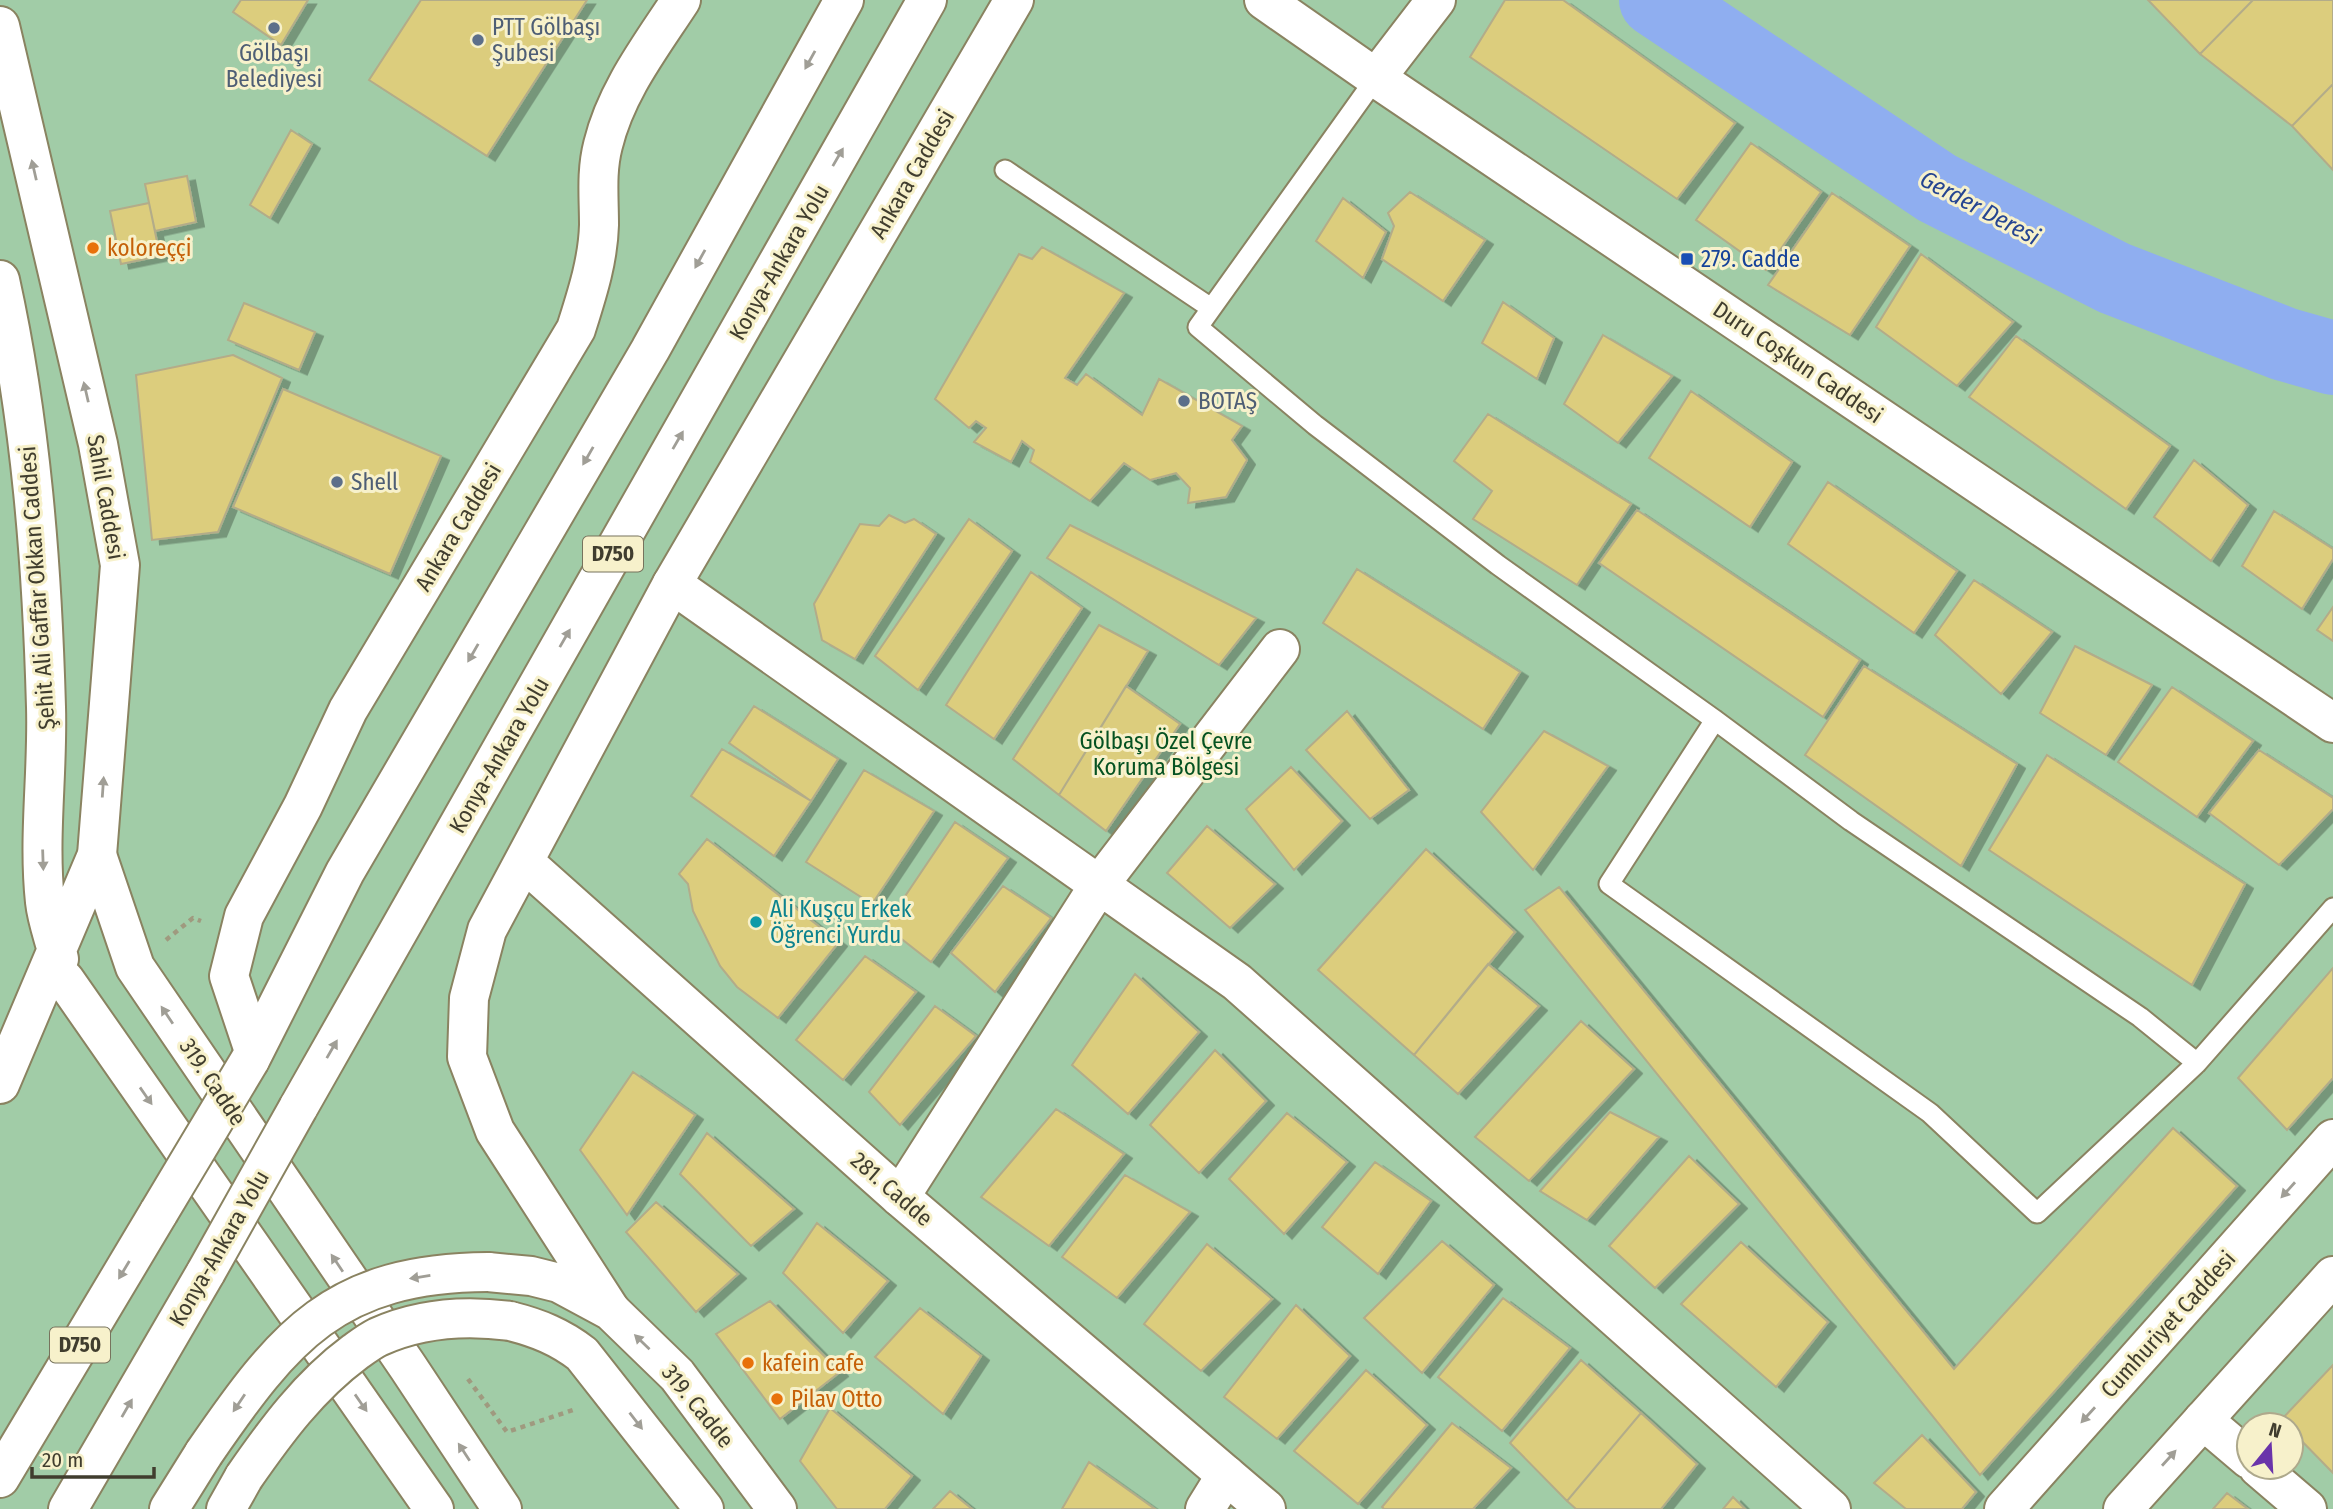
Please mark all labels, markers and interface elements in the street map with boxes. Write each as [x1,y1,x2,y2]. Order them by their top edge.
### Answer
place label: PTT Gölbaşı Şubesi [492,13,600,67]
marker: Gölbaşı Belediyesi [266,20,282,36]
marker: PTT Gölbaşı Şubesi [470,32,486,48]
place label: Gölbaşı Belediyesi [226,39,322,93]
one-way arrow [804,50,816,69]
street label: Ankara Caddesi [864,105,960,243]
one-way arrow [832,147,844,167]
one-way arrow [28,159,39,181]
water label: Gerder Deresi [1915,165,2045,251]
street label: Konya-Ankara Yolu [723,179,835,345]
place label: koloreççi [107,234,191,262]
marker: koloreççi [85,240,101,256]
place label: 279. Cadde [1701,245,1800,273]
one-way arrow [694,249,706,268]
marker: 279. Cadde [1679,251,1695,267]
street label: Duru Coşkun Caddesi [1708,295,1888,429]
one-way arrow [80,380,91,402]
place label: BOTAŞ [1198,387,1257,415]
marker: BOTAŞ [1176,393,1192,409]
one-way arrow [672,430,684,450]
street label: Sahil Caddesi [81,432,131,562]
street label: Şehit Ali Gaffar Okkan Caddesi [13,445,61,731]
one-way arrow [581,447,594,466]
street label: Ankara Caddesi [409,458,507,596]
place label: Shell [351,468,398,496]
marker: Shell [329,474,345,490]
road number: D750 [583,536,643,572]
one-way arrow [559,628,571,647]
one-way arrow [467,643,479,662]
street label: Konya-Ankara Yolu [443,672,555,838]
park label: Gölbaşı Özel Çevre Koruma Bölgesi [1080,727,1252,781]
one-way arrow [98,775,109,797]
one-way arrow [38,849,49,871]
place label: Ali Kuşçu Erkek Öğrenci Yurdu [770,895,912,949]
marker: Ali Kuşçu Erkek Öğrenci Yurdu [748,914,764,930]
one-way arrow [160,1006,174,1024]
street label: 319. Cadde [174,1033,252,1131]
one-way arrow [326,1039,338,1058]
one-way arrow [139,1087,153,1105]
street label: 281. Cadde [845,1146,939,1232]
street label: Konya-Ankara Yolu [163,1165,275,1331]
one-way arrow [2280,1181,2296,1199]
street label: Cumhuriyet Caddesi [2095,1245,2241,1403]
one-way arrow [330,1254,344,1272]
one-way arrow [118,1261,130,1280]
one-way arrow [409,1272,431,1283]
road number: D750 [50,1328,110,1362]
one-way arrow [634,1334,651,1350]
place label: kafein cafe [762,1349,864,1377]
marker: kafein cafe [740,1355,756,1371]
street label: 319. Cadde [656,1359,740,1453]
place label: Pilav Otto [791,1385,883,1413]
marker: Pilav Otto [769,1391,785,1407]
one-way arrow [232,1394,246,1412]
one-way arrow [354,1394,368,1412]
one-way arrow [121,1398,133,1417]
one-way arrow [2080,1406,2096,1424]
north arrow [2235,1411,2305,1481]
one-way arrow [629,1412,643,1430]
text: N [2266,1418,2284,1443]
scale bar [32,1436,154,1480]
one-way arrow [457,1443,471,1461]
text: 20 m [42,1447,83,1473]
one-way arrow [2161,1449,2177,1467]

